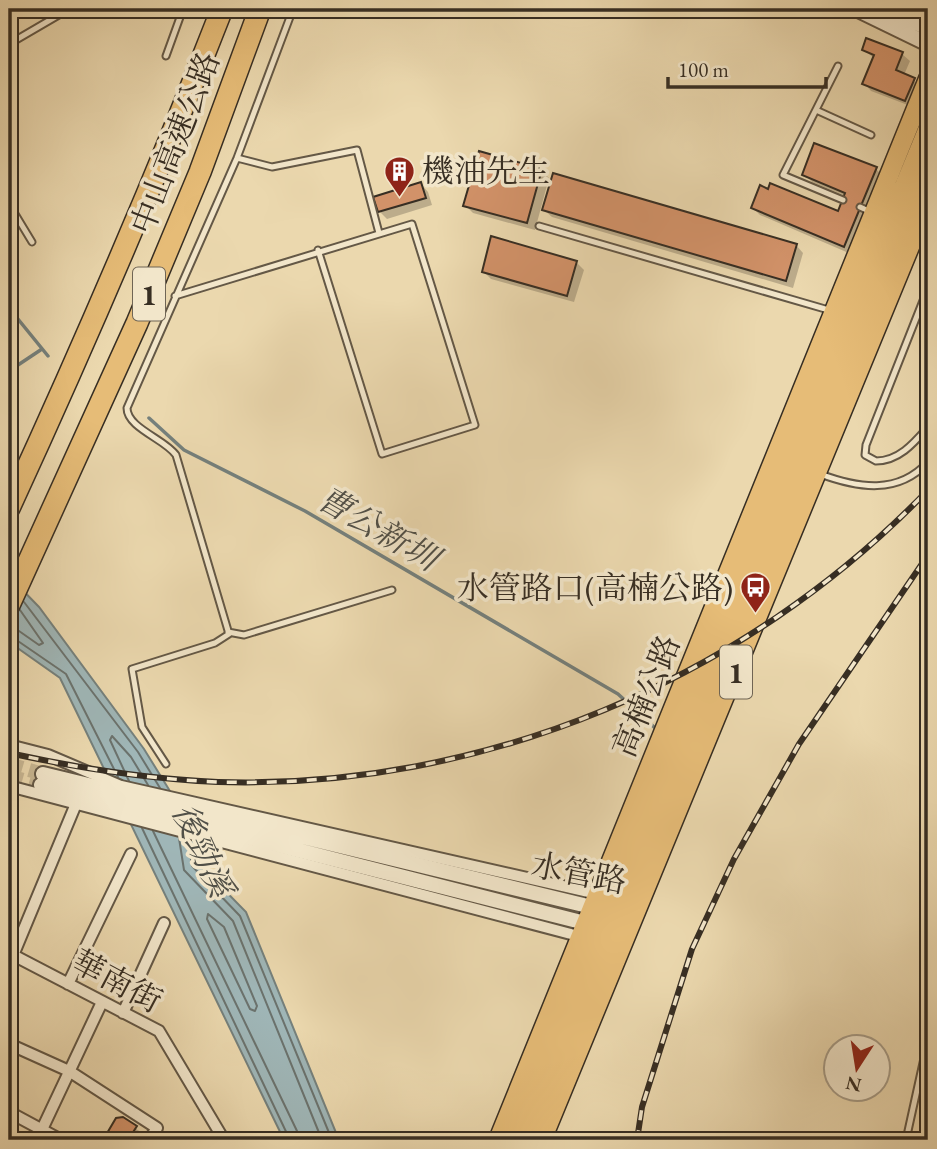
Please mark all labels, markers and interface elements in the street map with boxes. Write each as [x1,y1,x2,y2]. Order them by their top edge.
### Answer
street label: 中山高速公路 [121,46,229,240]
scale bar [668,46,825,90]
text: 100 m [678,56,729,83]
place label: 機油先生 [422,150,550,192]
building icon: 機油先生 [382,154,416,198]
road number: 1 [133,268,165,320]
water label: 曹公新圳 [310,476,450,582]
place label: 水管路口(高楠公路) [457,567,733,609]
bus stop icon: 水管路口(高楠公路) [739,571,773,615]
street label: 高楠公路 [603,629,689,763]
road number: 1 [720,646,752,698]
water label: 後勁溪 [163,796,245,907]
street label: 水管路 [528,843,630,903]
street label: 華南街 [65,940,169,1022]
north arrow [822,1034,892,1104]
text: N [843,1070,864,1098]

